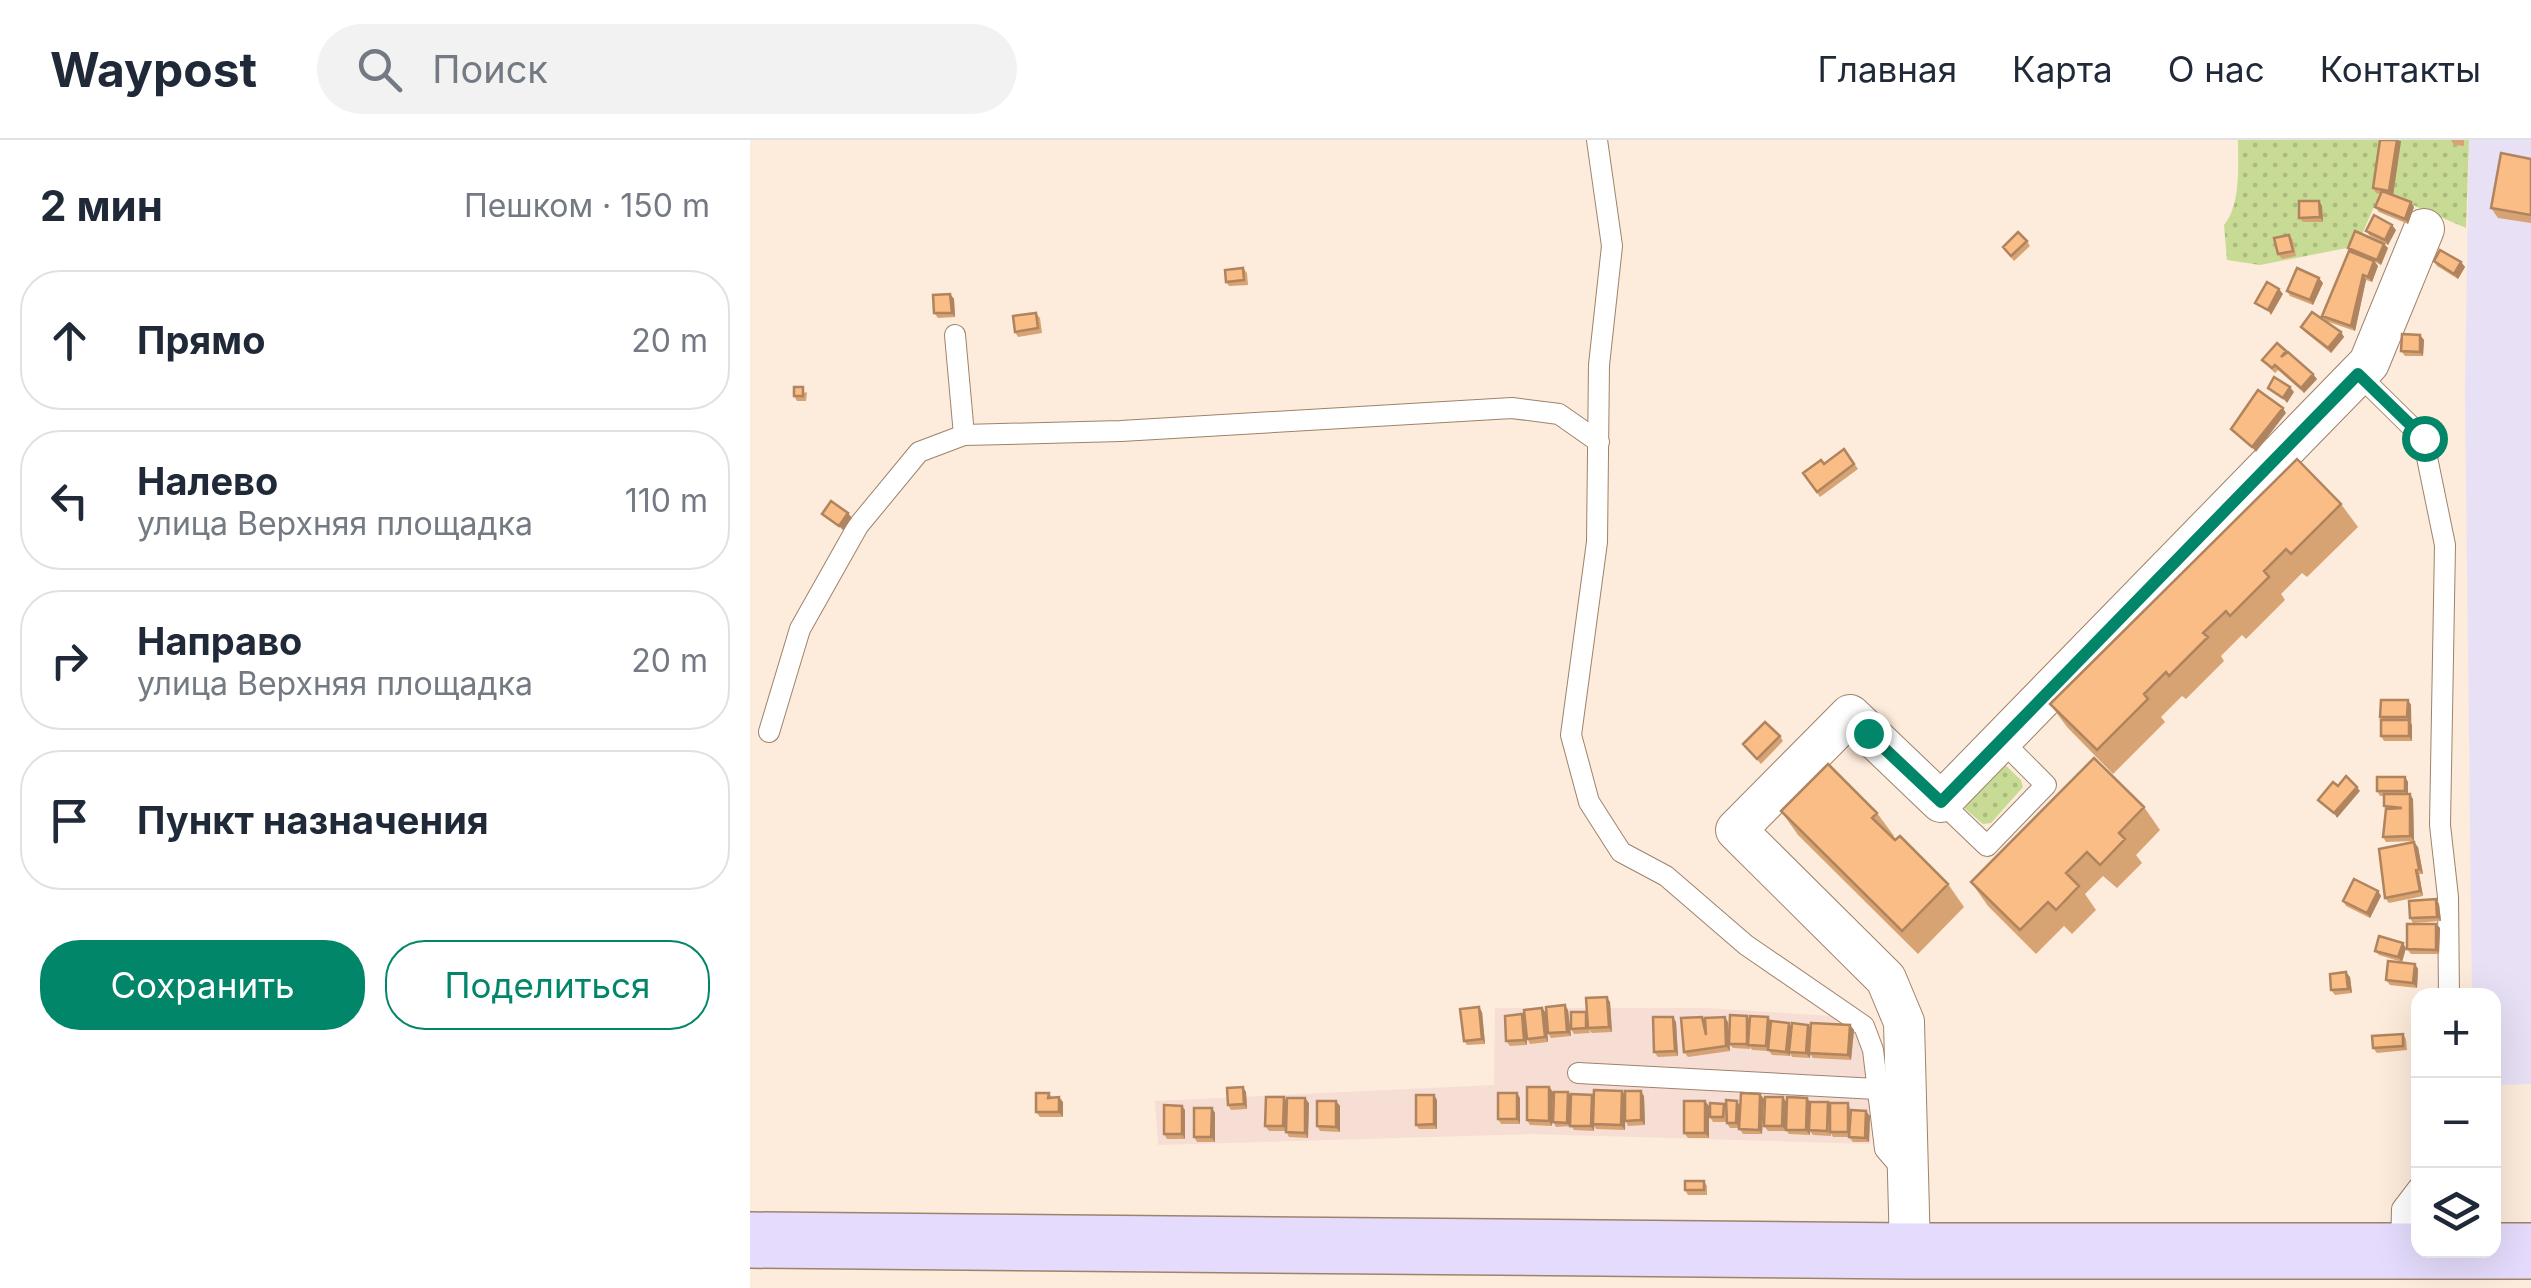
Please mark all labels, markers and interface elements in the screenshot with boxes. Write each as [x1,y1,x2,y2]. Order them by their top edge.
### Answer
search box [317,24,1017,114]
text: Waypost [50,40,257,99]
icon: search [352,42,407,97]
text: Поиск [432,46,548,92]
text: Главная [1818,48,1957,90]
text: Карта [2012,48,2113,90]
text: О нас [2168,48,2265,90]
text: Контакты [2320,48,2481,90]
text: 2 мин [40,180,163,231]
text: Пешком · 150 m [464,186,710,225]
icon: ahead [42,313,97,368]
text: Прямо [137,317,265,363]
text: 20 m [631,321,708,360]
route start [2402,416,2448,462]
text: Налево [137,458,278,504]
icon: left [42,473,97,528]
text: 110 m [625,481,708,520]
text: улица Верхняя площадка [137,504,533,543]
text: Направо [137,618,302,664]
icon: right [42,633,97,688]
text: 20 m [631,641,708,680]
text: улица Верхняя площадка [137,664,533,703]
route end [1846,711,1892,757]
icon: arrive [42,793,97,848]
text: Пункт назначения [137,797,489,843]
button: Сохранить [40,940,365,1030]
button: Поделиться [385,940,710,1030]
map controls [2411,988,2501,1258]
button: + [2411,988,2501,1078]
button: − [2411,1078,2501,1168]
button: layers [2411,1168,2501,1258]

